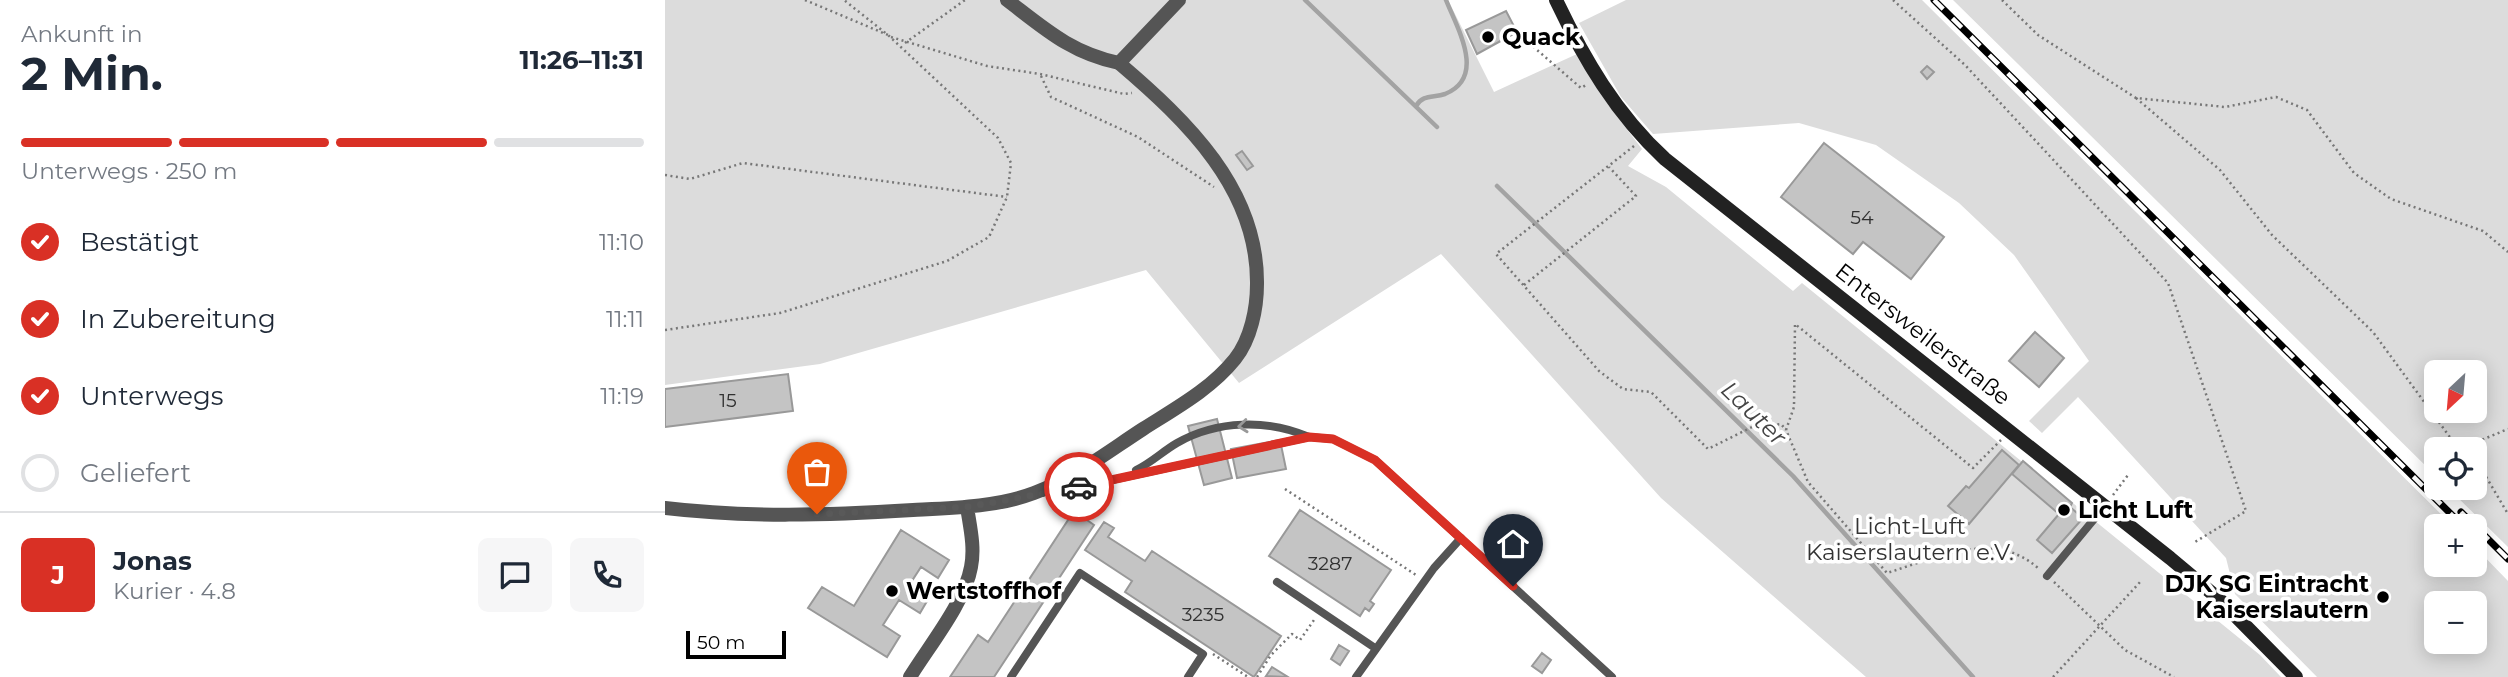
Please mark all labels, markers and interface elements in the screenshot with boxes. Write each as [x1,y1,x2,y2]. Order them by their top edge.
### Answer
text: Ankunft in [21,20,142,48]
place label: Quack [1502,23,1581,51]
marker: Quack [1480,29,1496,45]
text: 11:26–11:31 [520,44,644,76]
text: 2 Min. [21,45,163,102]
text: Unterwegs · 250 m [21,157,237,185]
house number: 54 [1850,206,1874,229]
icon: check [21,223,59,261]
text: Bestätigt [80,226,199,258]
text: 11:10 [599,228,644,256]
street label: Entersweilerstraße [1830,257,2016,411]
icon: check [21,300,59,338]
text: In Zubereitung [80,303,276,335]
text: 11:11 [606,305,644,333]
north arrow [2424,360,2487,424]
map controls [2424,360,2487,654]
water label: Lauter [1715,375,1794,452]
icon: check [21,377,59,415]
text: Unterwegs [80,380,223,412]
text: 11:19 [600,382,644,410]
house number: 15 [719,389,737,412]
one-way arrow [1238,418,1249,433]
button: locate [2424,437,2487,500]
pin [787,442,847,514]
courier [1044,452,1114,522]
icon: bag [798,453,836,491]
text: Geliefert [80,457,191,489]
icon: car [1060,468,1098,506]
place label: Licht Luft [2078,496,2193,524]
marker: Licht Luft [2056,502,2072,518]
park label: Licht-Luft Kaiserslautern e.V. [1806,512,2014,566]
pin [1483,514,1543,586]
button: + [2424,514,2487,577]
icon: home [1494,525,1532,563]
button: chat [478,538,552,612]
button: phone [570,538,644,612]
text: Jonas [113,545,192,577]
house number: 3287 [1308,552,1352,575]
text: J [51,559,65,591]
place label: DJK SG Eintracht Kaiserslautern [2164,570,2369,624]
text: Kurier · 4.8 [113,577,236,605]
place label: Wertstoffhof [906,577,1062,605]
marker: Wertstoffhof [884,583,900,599]
marker: DJK SG Eintracht Kaiserslautern [2375,589,2391,605]
button: − [2424,591,2487,654]
house number: 3235 [1182,603,1225,626]
scale bar [686,628,786,660]
text: 50 m [697,631,745,654]

